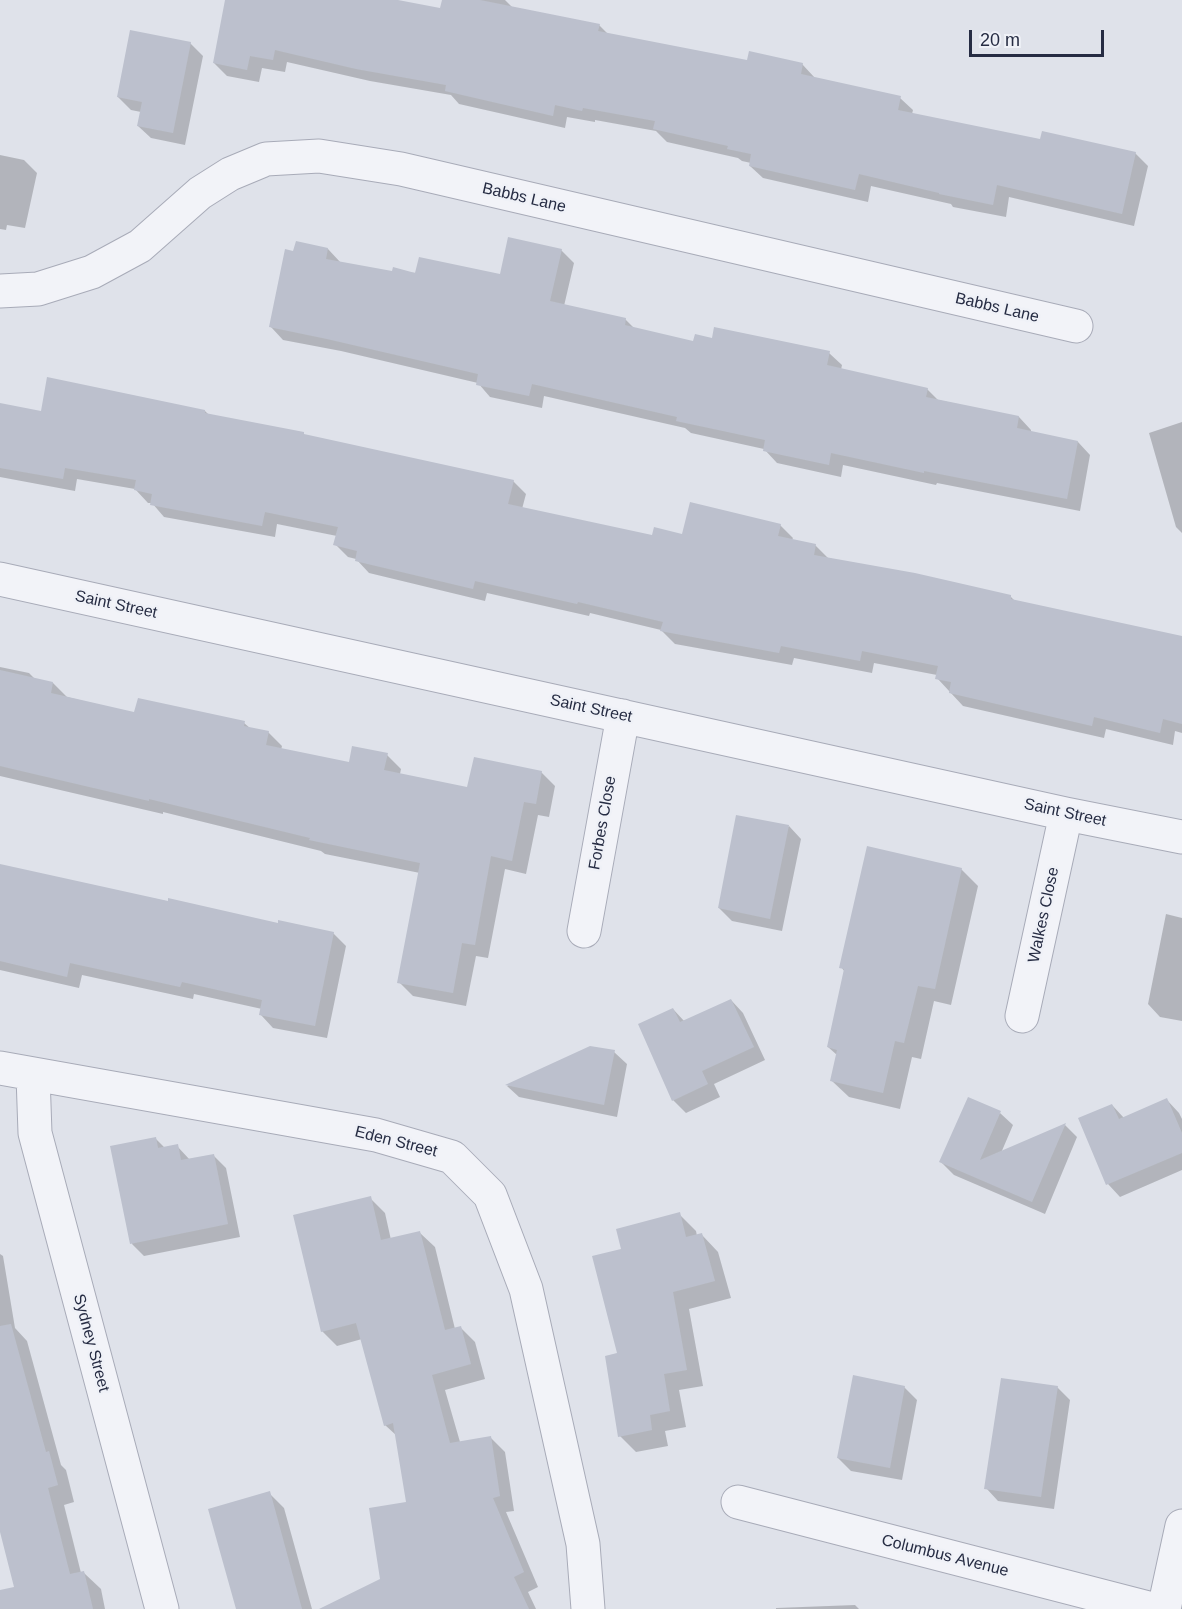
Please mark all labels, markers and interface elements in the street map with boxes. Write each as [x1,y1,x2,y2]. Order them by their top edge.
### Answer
scale bar [972,18,1107,56]
text: 20 m [980,30,1020,50]
street label: Babbs Lane [480,179,568,217]
street label: Babbs Lane [953,289,1041,327]
street label: Saint Street [73,587,159,623]
street label: Saint Street [548,691,634,727]
street label: Forbes Close [585,774,621,872]
street label: Saint Street [1022,795,1108,831]
street label: Walkes Close [1025,865,1063,965]
street label: Eden Street [353,1122,439,1162]
street label: Sydney Street [69,1292,113,1394]
street label: Columbus Avenue [879,1531,1011,1581]

